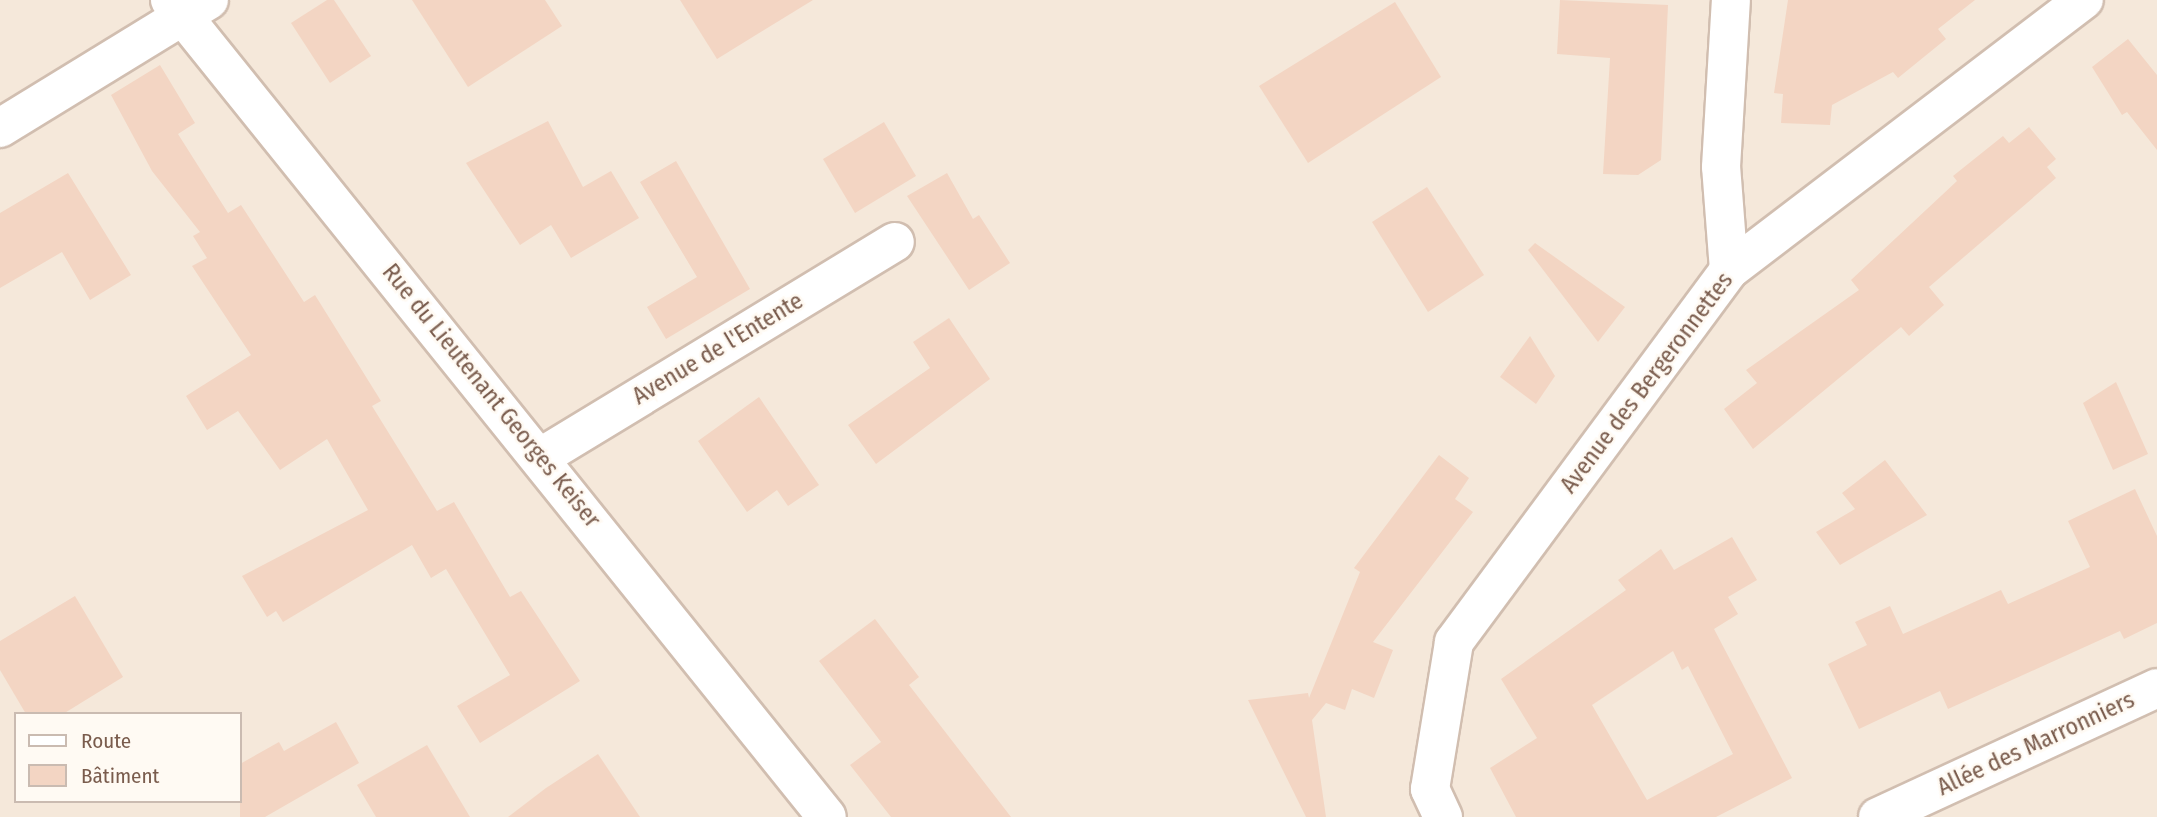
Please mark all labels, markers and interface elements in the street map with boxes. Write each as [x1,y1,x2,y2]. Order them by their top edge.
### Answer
street label: Rue du Lieutenant Georges Keiser [376,258,606,534]
street label: Avenue des Bergeronnettes [1555,267,1739,499]
street label: Avenue de l'Entente [627,287,809,411]
street label: Allée des Marronniers [1933,686,2139,802]
legend [14,712,242,803]
text: Route [81,728,131,754]
text: Bâtiment [81,763,159,789]

